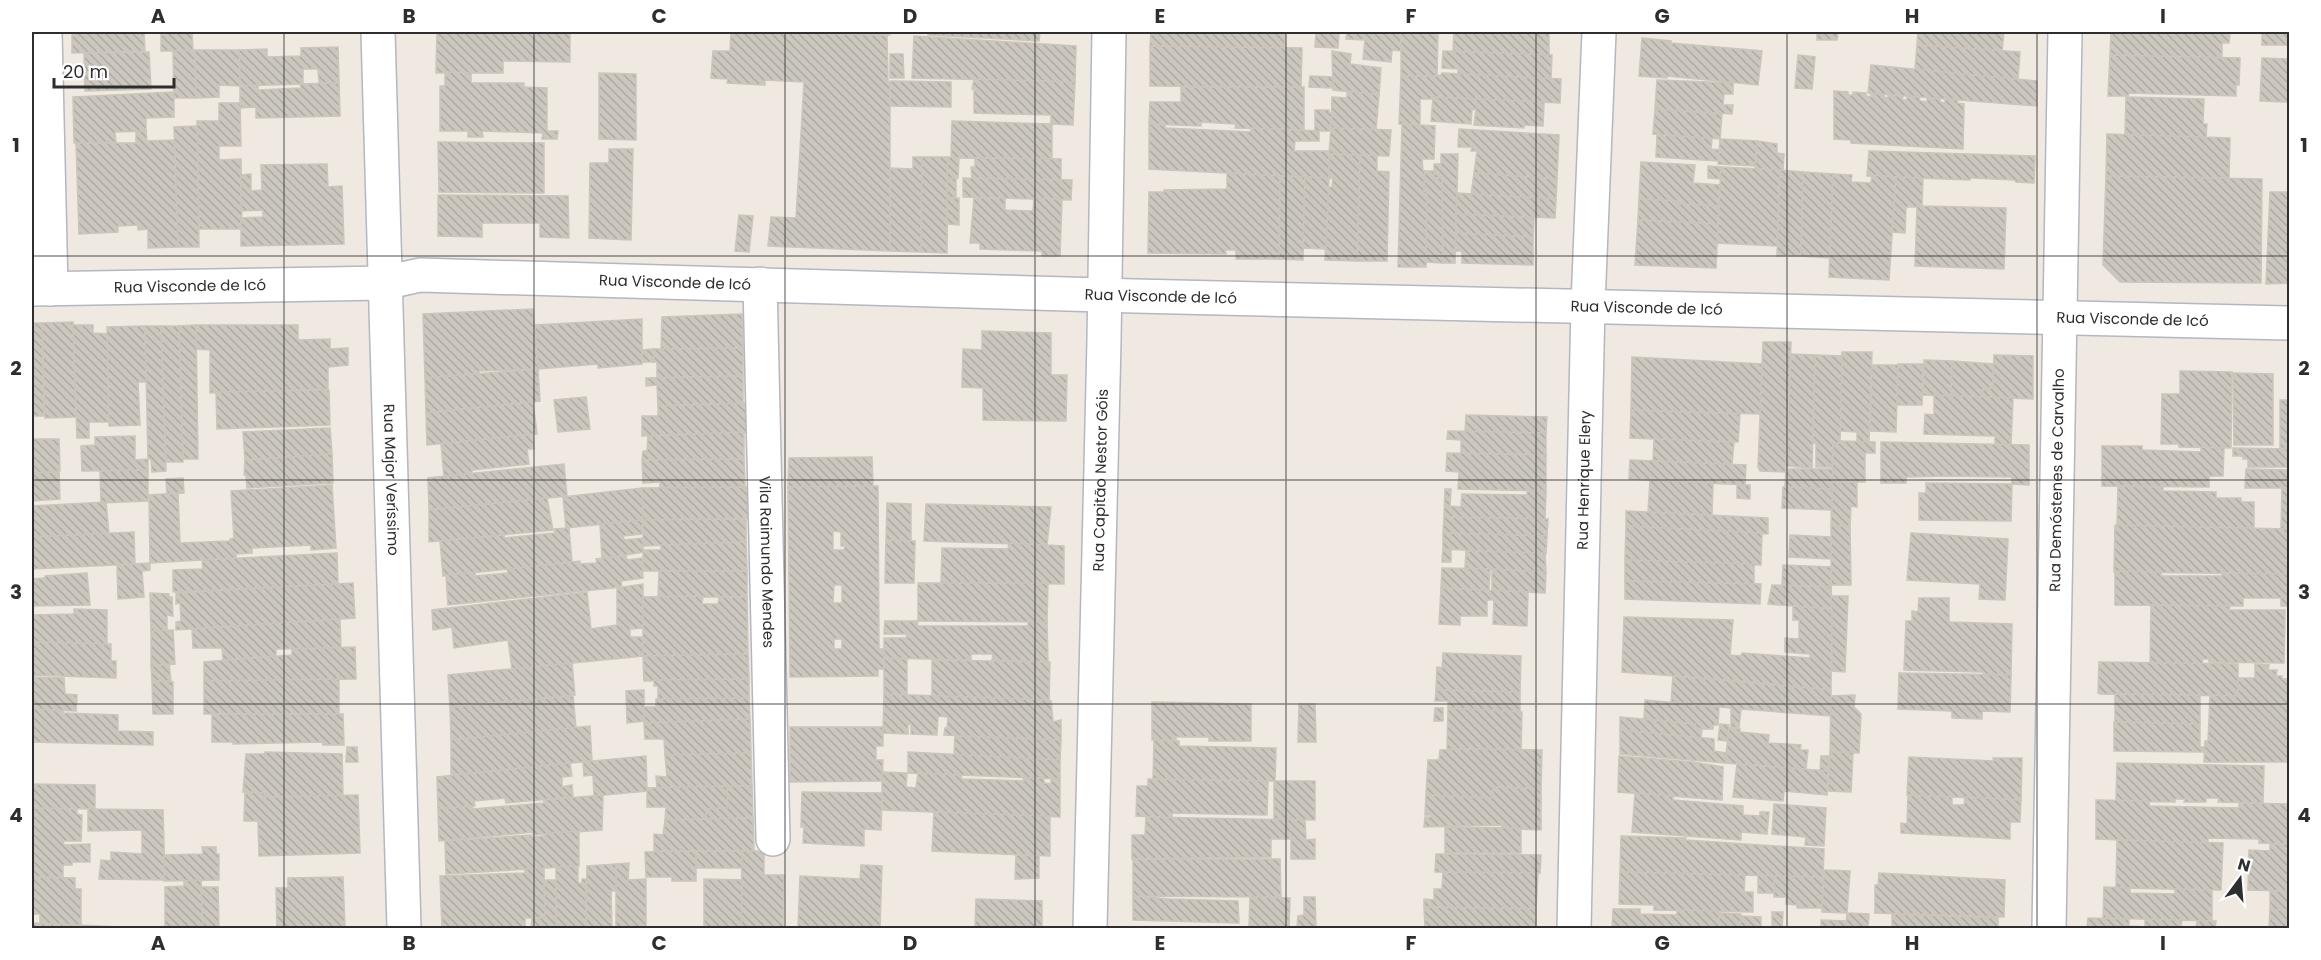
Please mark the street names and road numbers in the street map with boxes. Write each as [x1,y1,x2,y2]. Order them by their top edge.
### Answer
street label: Rua Visconde de Icó [599,269,751,295]
street label: Rua Visconde de Icó [114,274,266,298]
street label: Rua Visconde de Icó [1084,284,1237,308]
street label: Rua Visconde de Icó [1570,295,1723,320]
street label: Rua Visconde de Icó [2056,307,2209,331]
street label: Rua Demóstenes de Carvalho [2044,368,2069,592]
street label: Rua Capitão Nestor Góis [1088,388,1113,572]
street label: Rua Major Veríssimo [379,403,404,556]
street label: Rua Henrique Elery [1572,410,1596,550]
street label: Vila Raimundo Mendes [754,476,780,648]

